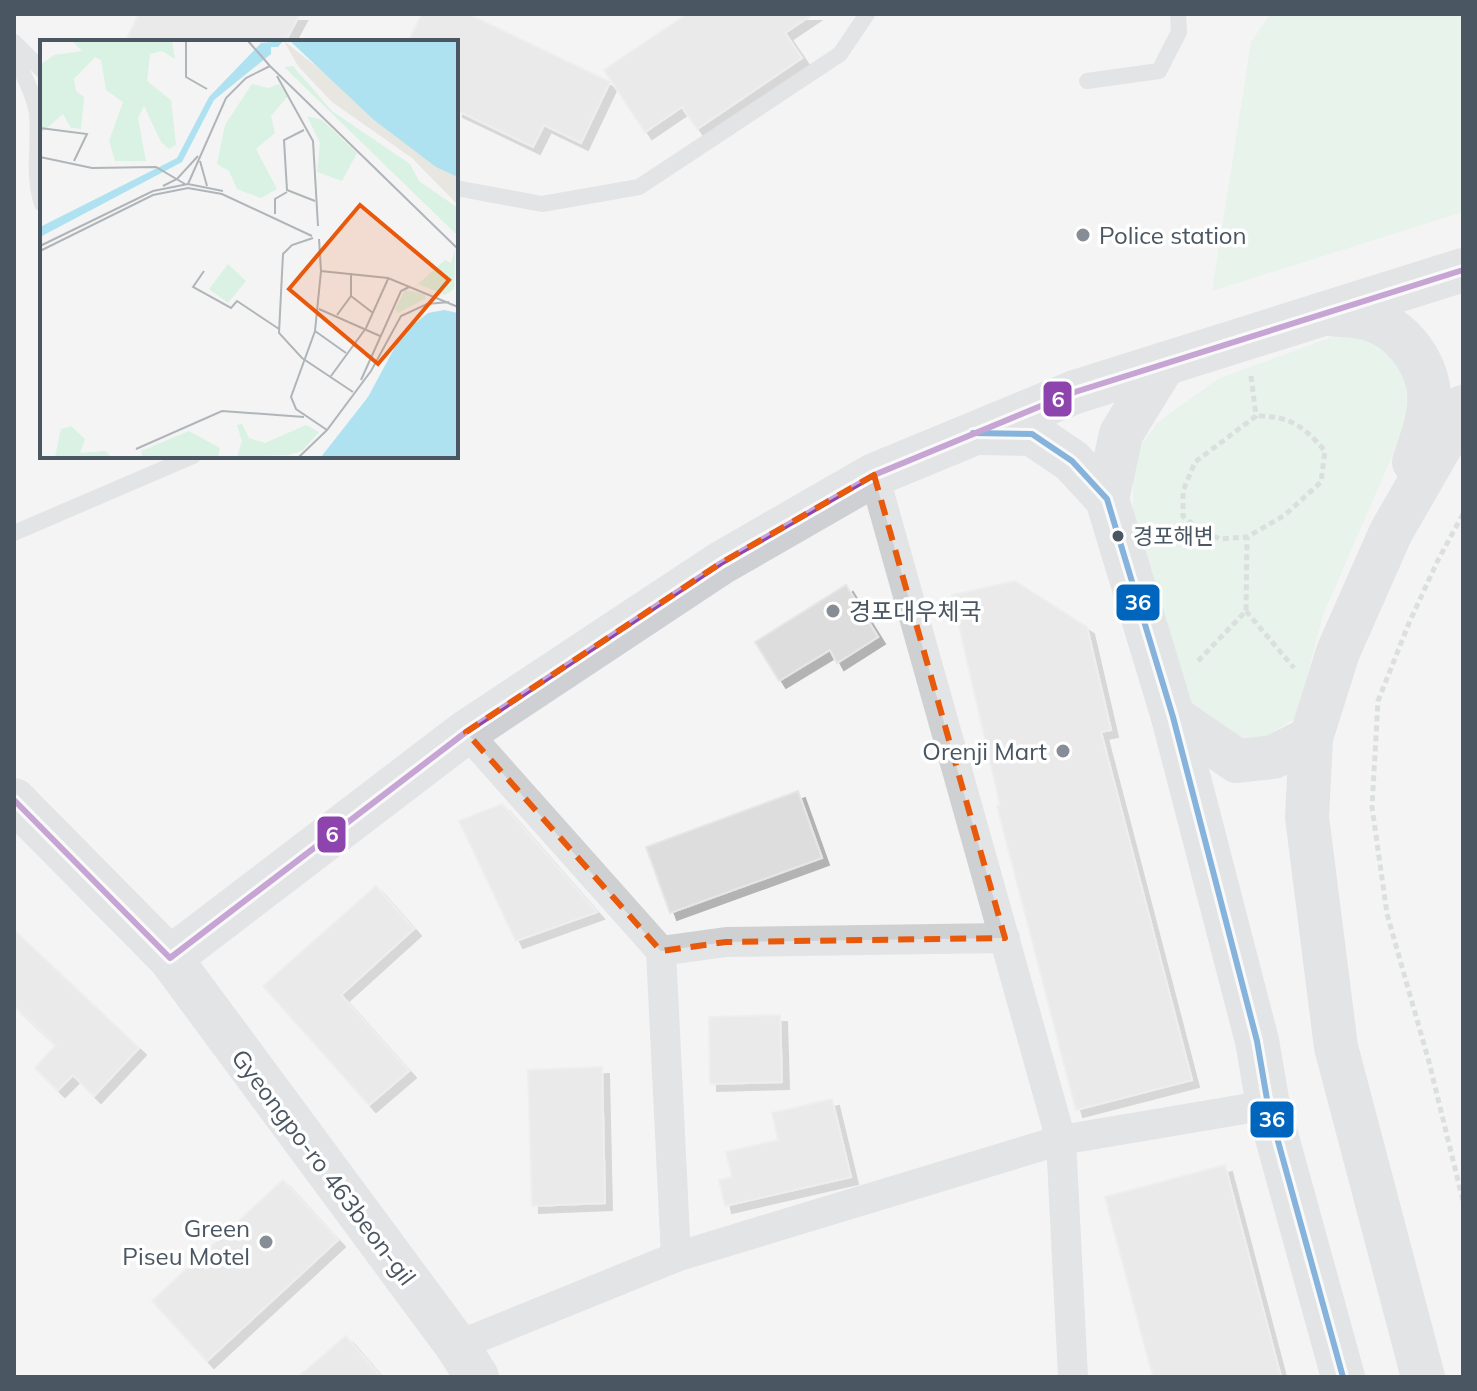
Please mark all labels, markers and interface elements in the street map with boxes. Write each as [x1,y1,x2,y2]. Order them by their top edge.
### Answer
inset map [40,40,458,458]
place label: Police station [1099,220,1247,250]
marker: Police station [1074,226,1092,244]
line badge: 6 [1042,380,1073,418]
text: 6 [1051,385,1065,413]
place label: 경포해변 [1133,522,1214,550]
marker: 경포해변 [1110,528,1126,544]
line badge: 36 [1115,583,1161,622]
text: 36 [1125,588,1151,616]
place label: 경포대우체국 [849,596,981,626]
marker: 경포대우체국 [824,602,842,620]
place label: Orenji Mart [922,736,1047,766]
marker: Orenji Mart [1054,742,1072,760]
line badge: 6 [316,815,347,854]
text: 6 [325,820,339,848]
street label: Gyeongpo-ro 463beon-gil [225,1043,423,1291]
line badge: 36 [1249,1100,1295,1139]
text: 36 [1259,1105,1285,1133]
place label: Green Piseu Motel [122,1213,250,1271]
marker: Green Piseu Motel [257,1233,275,1251]

